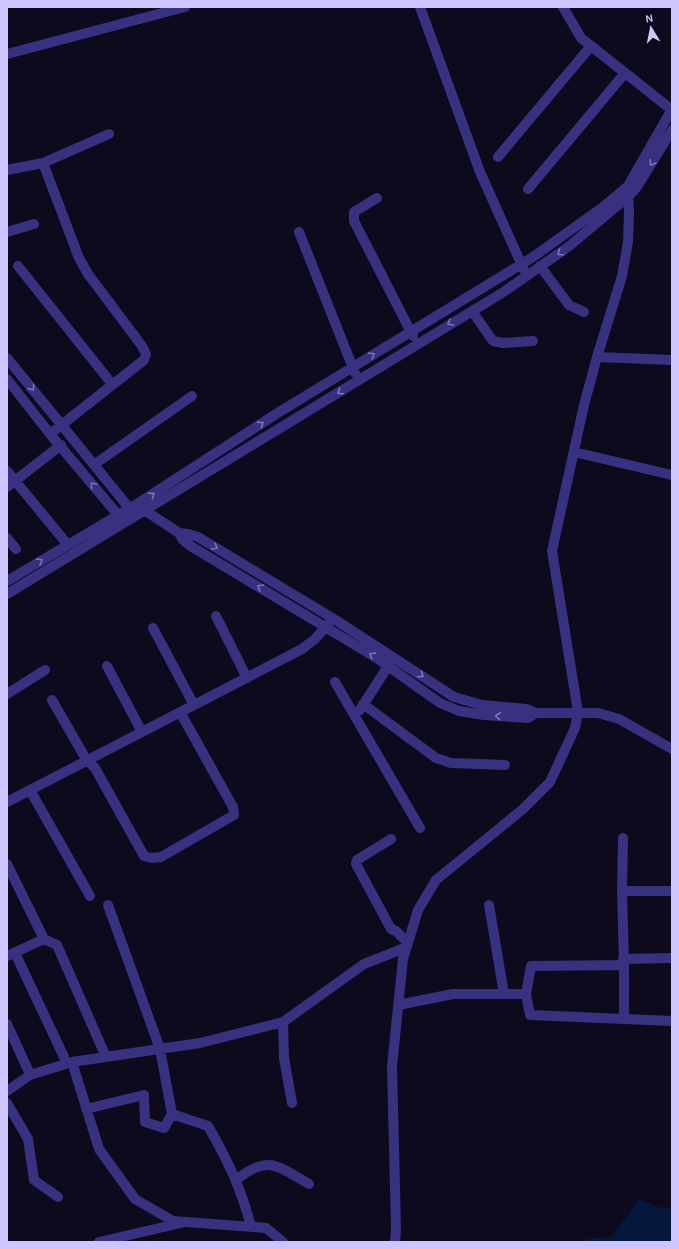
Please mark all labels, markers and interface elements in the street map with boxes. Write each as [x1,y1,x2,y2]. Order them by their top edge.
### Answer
north arrow [631,8,671,48]
text: N [644,12,654,26]
one-way arrow [649,159,657,166]
one-way arrow [557,248,564,255]
one-way arrow [447,319,454,326]
one-way arrow [367,353,374,360]
one-way arrow [27,384,34,391]
one-way arrow [337,387,344,394]
one-way arrow [257,421,264,429]
one-way arrow [91,483,98,490]
one-way arrow [148,492,155,499]
one-way arrow [211,543,218,550]
one-way arrow [36,558,43,566]
one-way arrow [257,585,264,592]
one-way arrow [369,652,376,659]
one-way arrow [416,670,423,677]
one-way arrow [495,712,501,721]

